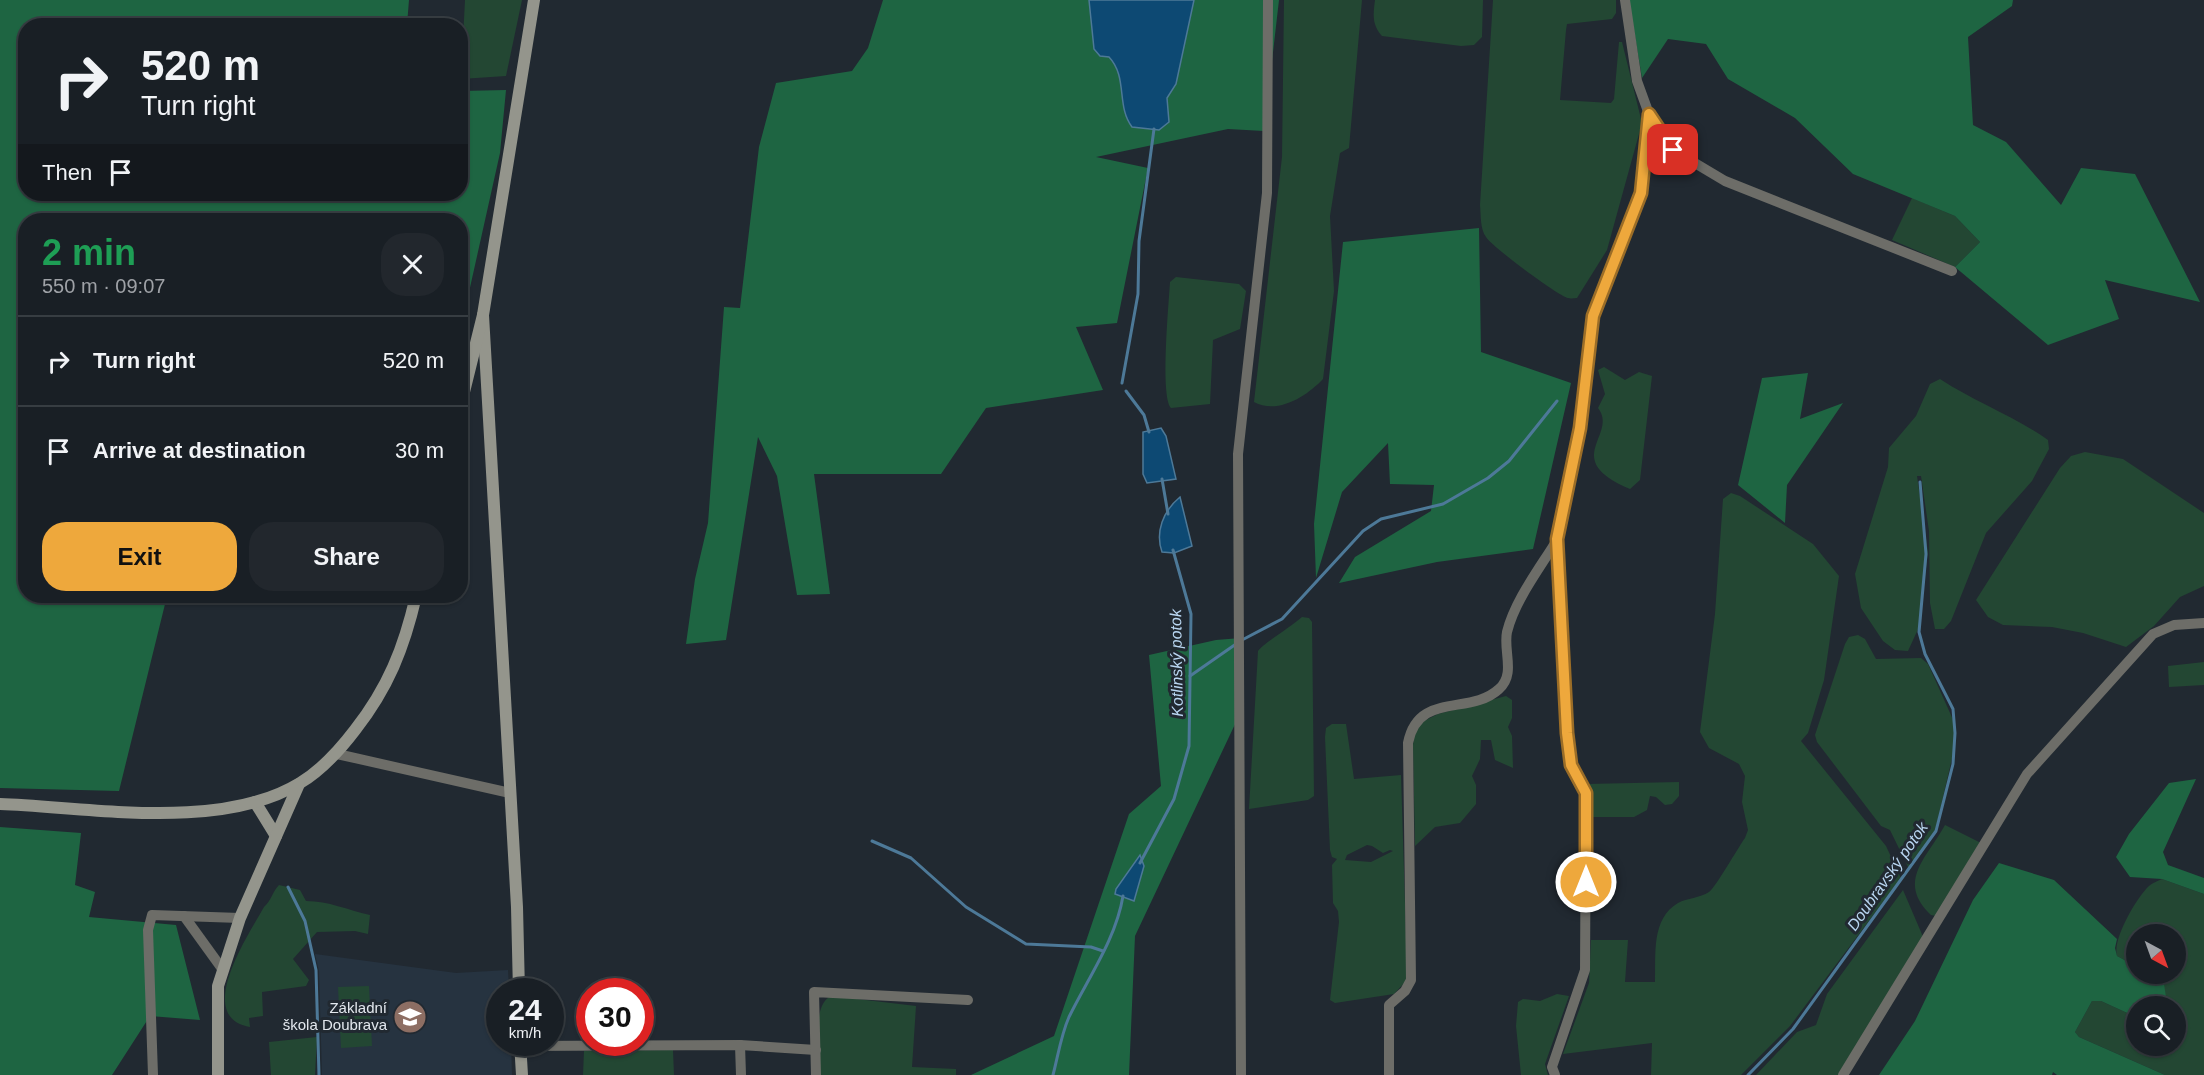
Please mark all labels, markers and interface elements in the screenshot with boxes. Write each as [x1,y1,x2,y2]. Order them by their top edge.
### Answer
icon: right [42,42,120,120]
text: 520 m [141,42,260,89]
text: Turn right [141,91,256,121]
pin [1647,124,1698,175]
icon: arrive [1656,133,1689,166]
icon: arrive [104,156,137,189]
text: Then [42,160,92,185]
text: 2 min [42,232,136,273]
button: close [381,233,444,296]
text: 550 m · 09:07 [42,275,165,297]
icon: right [42,345,75,378]
text: Turn right [93,348,195,373]
text: 520 m [383,348,444,373]
icon: arrive [42,435,75,468]
text: Arrive at destination [93,438,306,463]
text: 30 m [395,438,444,463]
button: Exit [42,522,237,591]
button: Share [249,522,444,591]
water label: Kotlinský potok [1167,608,1186,717]
water label: Doubravský potok [1844,818,1932,934]
position arrow [1554,850,1618,914]
north arrow [2126,924,2186,984]
map controls [2126,924,2186,1056]
speed limit sign: 30 [576,978,654,1056]
text: 24 [508,993,542,1026]
button: search [2126,996,2186,1056]
place label: Základní škola Doubrava [283,999,388,1033]
school or university icon: Základní škola Doubrava [392,999,428,1035]
text: km/h [509,1024,541,1041]

